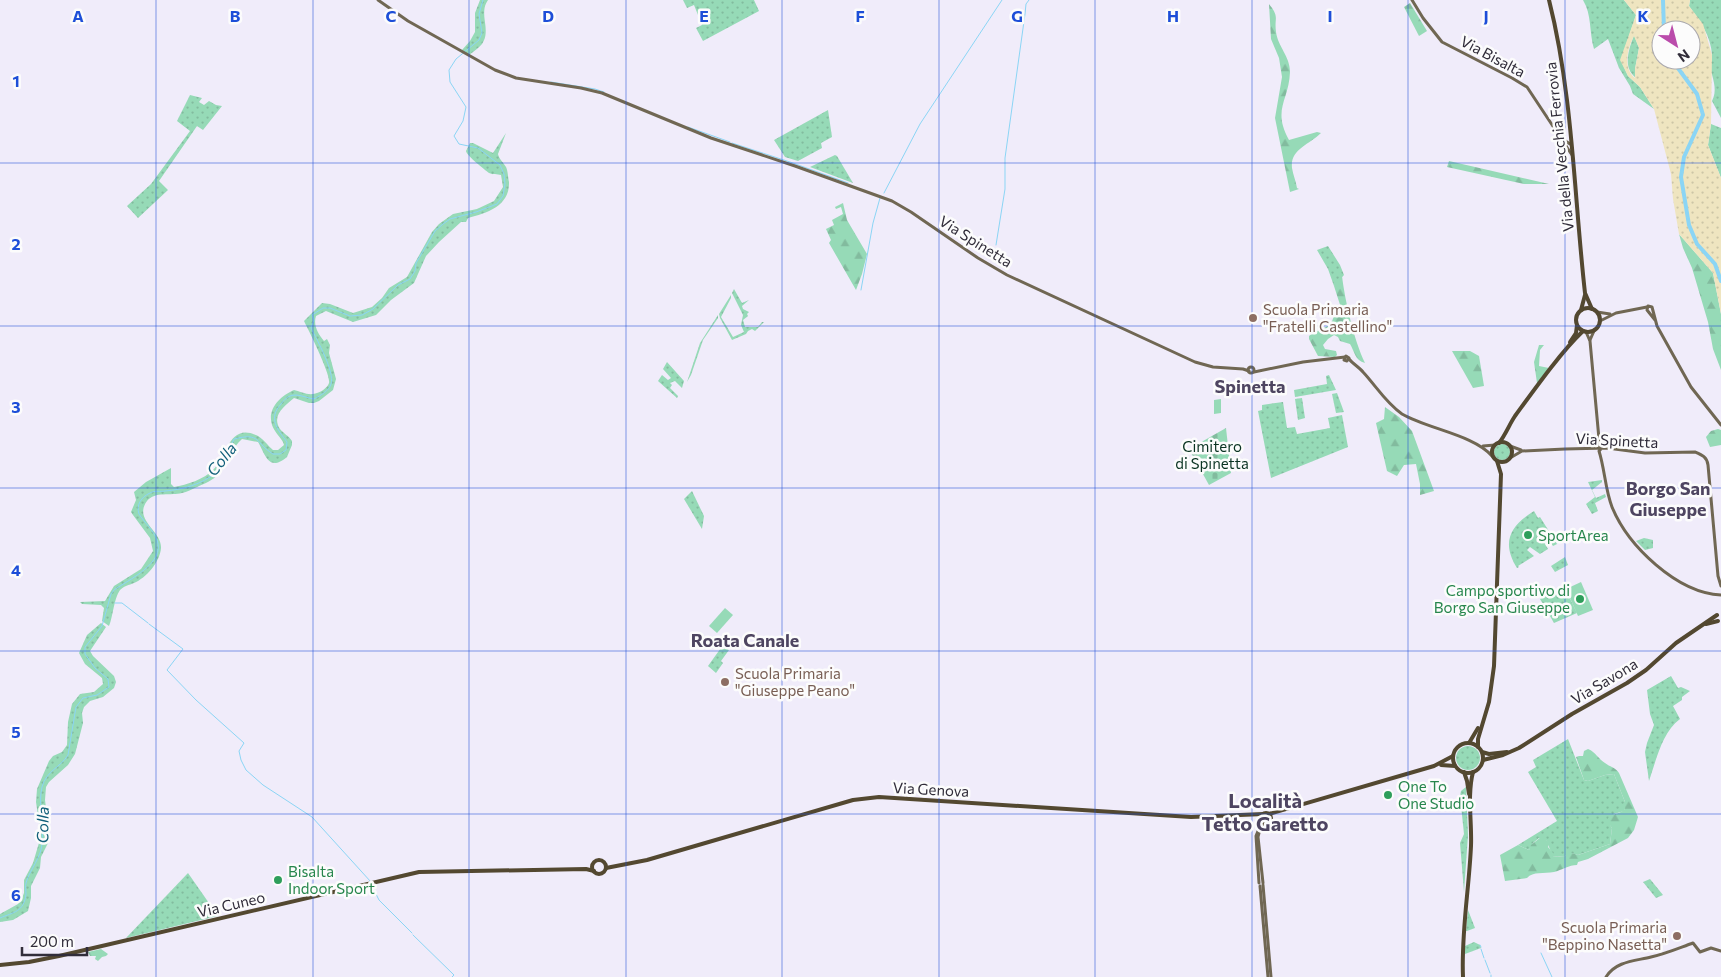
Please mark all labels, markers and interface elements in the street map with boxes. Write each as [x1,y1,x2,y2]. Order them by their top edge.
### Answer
text: A [72,6,84,25]
text: B [230,6,241,25]
text: C [386,6,397,25]
text: D [542,6,554,25]
text: E [699,6,709,25]
text: F [855,6,865,25]
text: G [1011,6,1023,25]
text: H [1167,6,1179,25]
text: I [1327,6,1333,25]
text: J [1483,6,1489,25]
text: K [1637,6,1649,25]
north arrow [1651,20,1701,70]
street label: Via Bisalta [1457,31,1529,81]
text: N [1675,46,1693,66]
street label: Via della Vecchia Ferrovia [1541,61,1577,233]
text: 1 [12,71,20,90]
street label: Via Spinetta [936,211,1016,271]
text: 2 [11,234,21,253]
place label: Scuola Primaria "Fratelli Castellino" [1263,300,1392,335]
marker: Scuola Primaria "Fratelli Castellino" [1247,312,1259,324]
district label: Spinetta [1215,375,1286,397]
text: 3 [11,397,21,416]
street label: Via Spinetta [1575,429,1659,451]
park label: Cimitero di Spinetta [1175,437,1249,472]
water label: Colla [202,439,240,479]
district label: Borgo San Giuseppe [1626,477,1710,520]
place label: SportArea [1538,526,1609,544]
marker: SportArea [1522,529,1534,541]
text: 4 [11,560,21,579]
place label: Campo sportivo di Borgo San Giuseppe [1434,581,1570,616]
marker: Campo sportivo di Borgo San Giuseppe [1574,593,1586,605]
district label: Roata Canale [691,629,799,651]
street label: Via Savona [1568,654,1640,708]
place label: Scuola Primaria "Giuseppe Peano" [735,664,855,699]
marker: Scuola Primaria "Giuseppe Peano" [719,676,731,688]
text: 5 [11,722,21,741]
place label: One To One Studio [1398,777,1474,812]
street label: Via Genova [892,778,970,800]
district label: Località Tetto Garetto [1202,788,1328,835]
marker: One To One Studio [1382,789,1394,801]
water label: Colla [32,806,52,844]
place label: Bisalta Indoor Sport [288,862,375,897]
marker: Bisalta Indoor Sport [272,874,284,886]
text: 6 [11,885,21,904]
street label: Via Cuneo [195,887,267,921]
place label: Scuola Primaria "Beppino Nasetta" [1542,918,1667,953]
scale bar [22,924,88,956]
marker: Scuola Primaria "Beppino Nasetta" [1671,930,1683,942]
text: 200 m [30,932,74,950]

